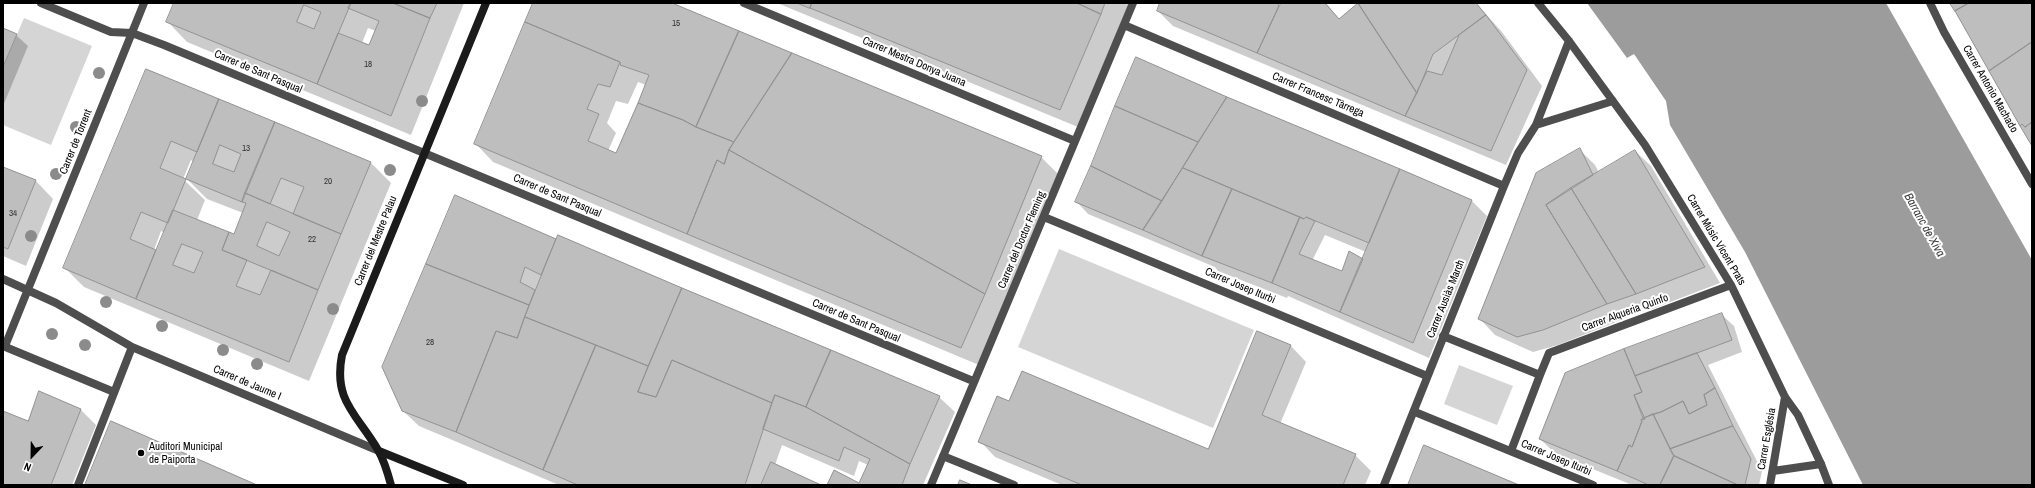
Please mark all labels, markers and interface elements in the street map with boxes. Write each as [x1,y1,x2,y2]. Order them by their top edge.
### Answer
house number: 15 [672,19,680,29]
street label: Carrer Mestra Donya Juana [860,34,968,90]
street label: Carrer Antonio Machado [1960,43,2020,135]
street label: Carrer de Sant Pasqual [212,48,304,96]
house number: 18 [364,60,372,70]
street label: Carrer Francesc Tàrrega [1270,70,1366,120]
street label: Carrer de Torrent [57,108,95,176]
house number: 13 [242,144,250,154]
street label: Carrer de Sant Pasqual [511,172,603,220]
house number: 20 [324,177,332,187]
street label: Carrer del Doctor Fleming [996,189,1048,291]
water label: Barranc de Xiva [1901,191,1947,259]
street label: Carrer Músic Vicent Prats [1684,192,1748,288]
street label: Carrer del Mestre Palau [352,194,400,288]
house number: 34 [9,209,17,219]
house number: 22 [308,235,316,245]
street label: Carrer Ausiàs March [1424,258,1468,340]
street label: Carrer Josep Iturbi [1203,265,1277,307]
street label: Carrer Alqueria Quinfo [1580,291,1670,335]
street label: Carrer de Sant Pasqual [810,297,902,345]
house number: 28 [426,338,434,348]
street label: Carrer de Jaume I [211,363,283,403]
street label: Carrer Església [1755,407,1779,471]
north arrow [12,436,52,476]
street label: Carrer Josep Iturbi [1519,437,1593,479]
place label: Auditori Municipal de Paiporta [149,440,222,466]
marker: Auditori Municipal de Paiporta [136,448,146,458]
text: N [22,459,33,475]

